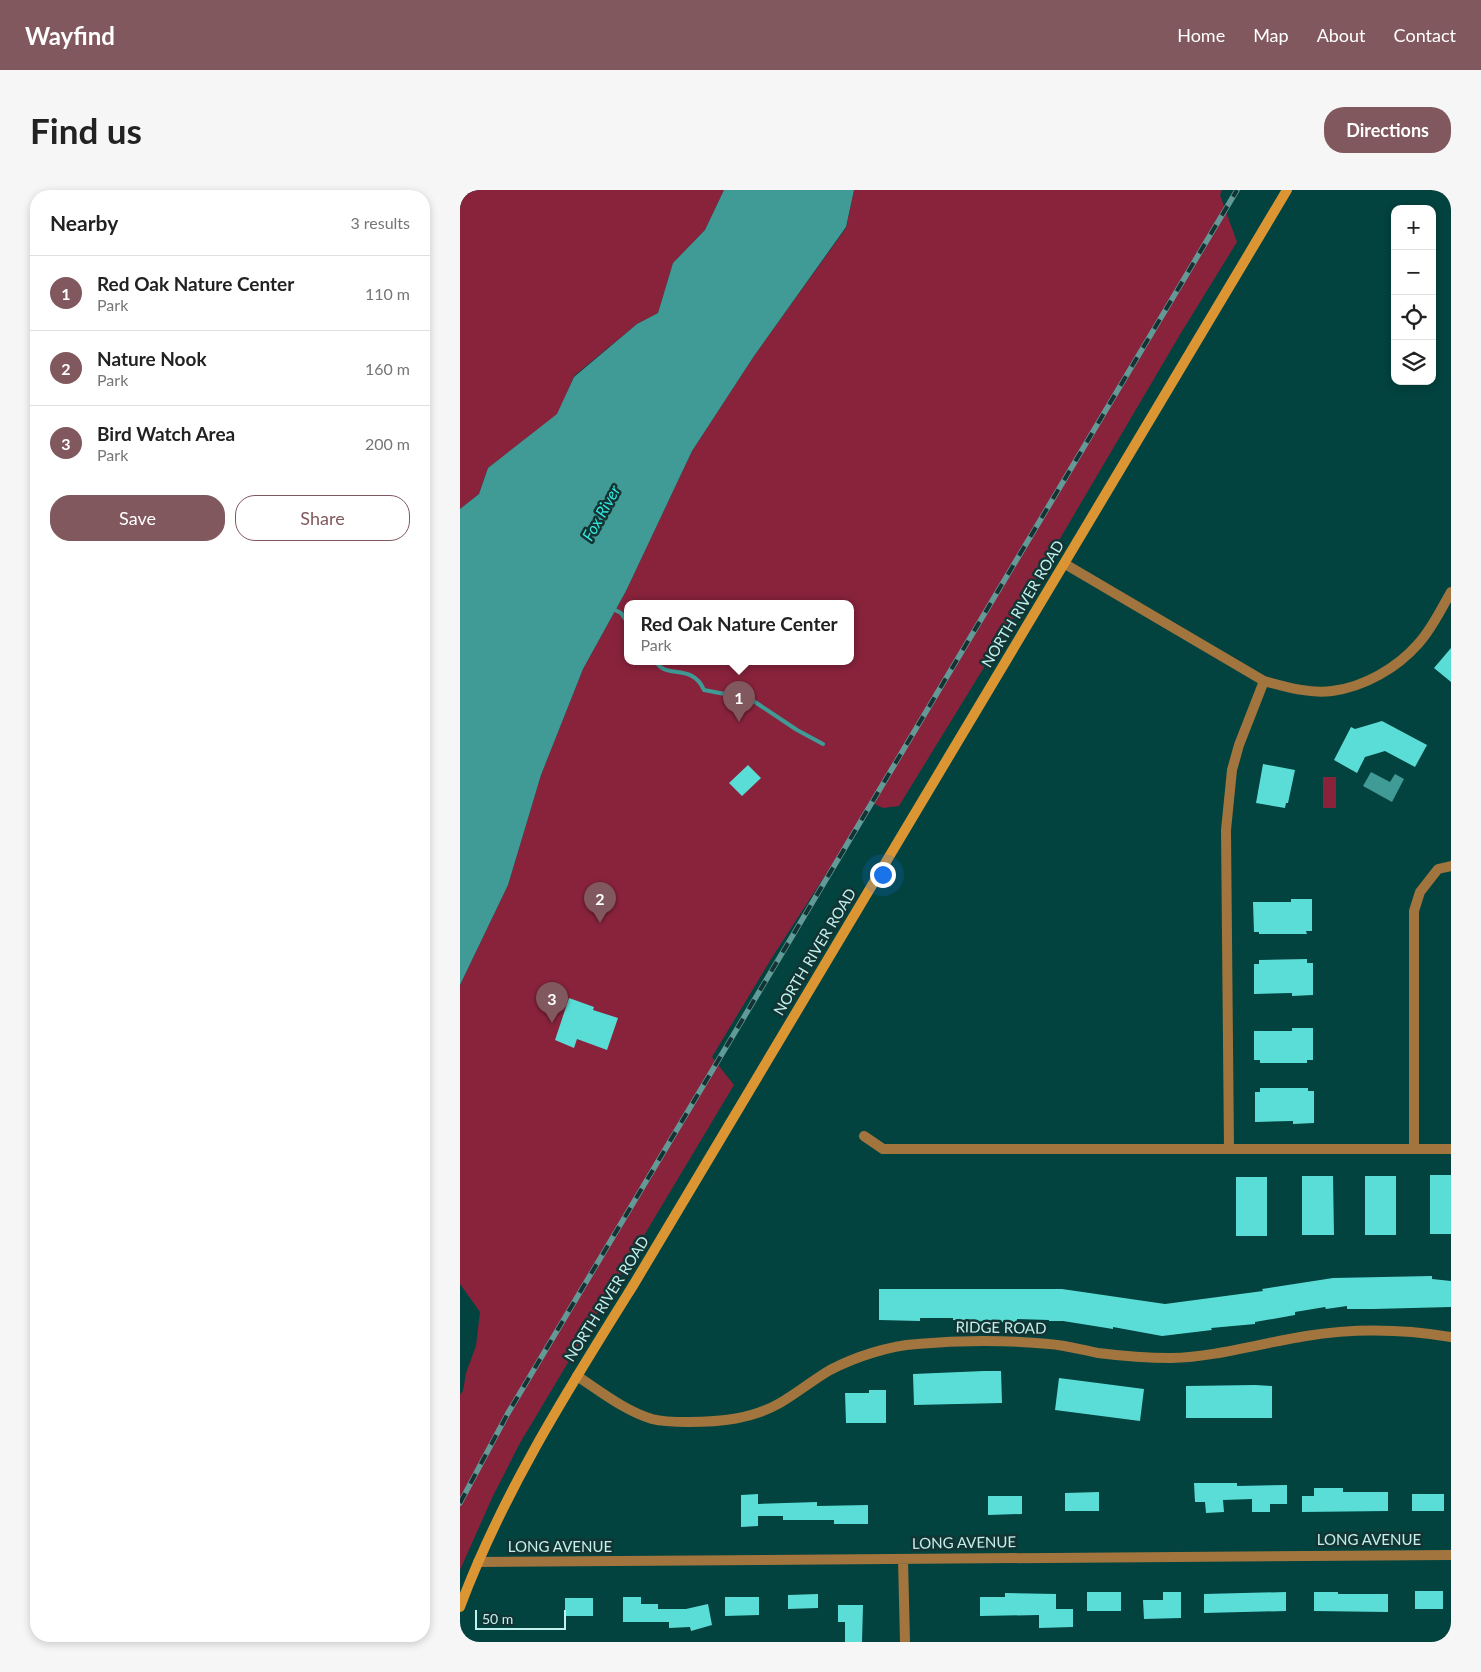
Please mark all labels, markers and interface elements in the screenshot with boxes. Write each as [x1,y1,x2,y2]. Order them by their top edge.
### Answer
text: Wayfind [25,21,115,50]
text: Home [1177,24,1225,46]
text: Map [1253,24,1289,46]
text: About [1317,24,1366,46]
text: Contact [1394,24,1456,46]
button: Directions [1324,107,1451,153]
text: Find us [30,109,142,151]
map controls [1391,205,1436,385]
button: + [1391,205,1436,250]
text: Nearby [50,210,118,235]
text: 3 results [350,213,410,232]
button: − [1391,250,1436,295]
text: Red Oak Nature Center [97,272,294,295]
text: 1 [61,284,71,303]
text: 110 m [365,284,410,303]
text: Park [97,295,128,314]
button: locate [1391,295,1436,340]
button: layers [1391,340,1436,385]
text: Nature Nook [97,347,207,370]
text: 2 [61,359,71,378]
text: 160 m [365,359,410,378]
text: Park [97,370,128,389]
text: Bird Watch Area [97,422,235,445]
text: 3 [61,434,71,453]
text: 200 m [365,434,410,453]
text: Park [97,445,128,464]
water label: Fox River [578,481,624,544]
button: Save [50,495,225,541]
button: Share [235,495,410,541]
street label: NORTH RIVER ROAD [977,537,1067,670]
popup [624,600,854,665]
text: Red Oak Nature Center [640,612,838,635]
text: Park [640,635,672,654]
pin: 1 [723,681,755,722]
your location [870,862,896,888]
pin: 2 [584,882,616,923]
street label: NORTH RIVER ROAD [769,885,859,1018]
pin: 3 [536,982,568,1023]
street label: NORTH RIVER ROAD [560,1232,652,1365]
street label: RIDGE ROAD [955,1317,1047,1337]
street label: LONG AVENUE [1317,1530,1421,1548]
street label: LONG AVENUE [912,1532,1016,1552]
street label: LONG AVENUE [508,1537,612,1555]
scale bar [475,1607,566,1630]
text: 50 m [482,1610,513,1627]

